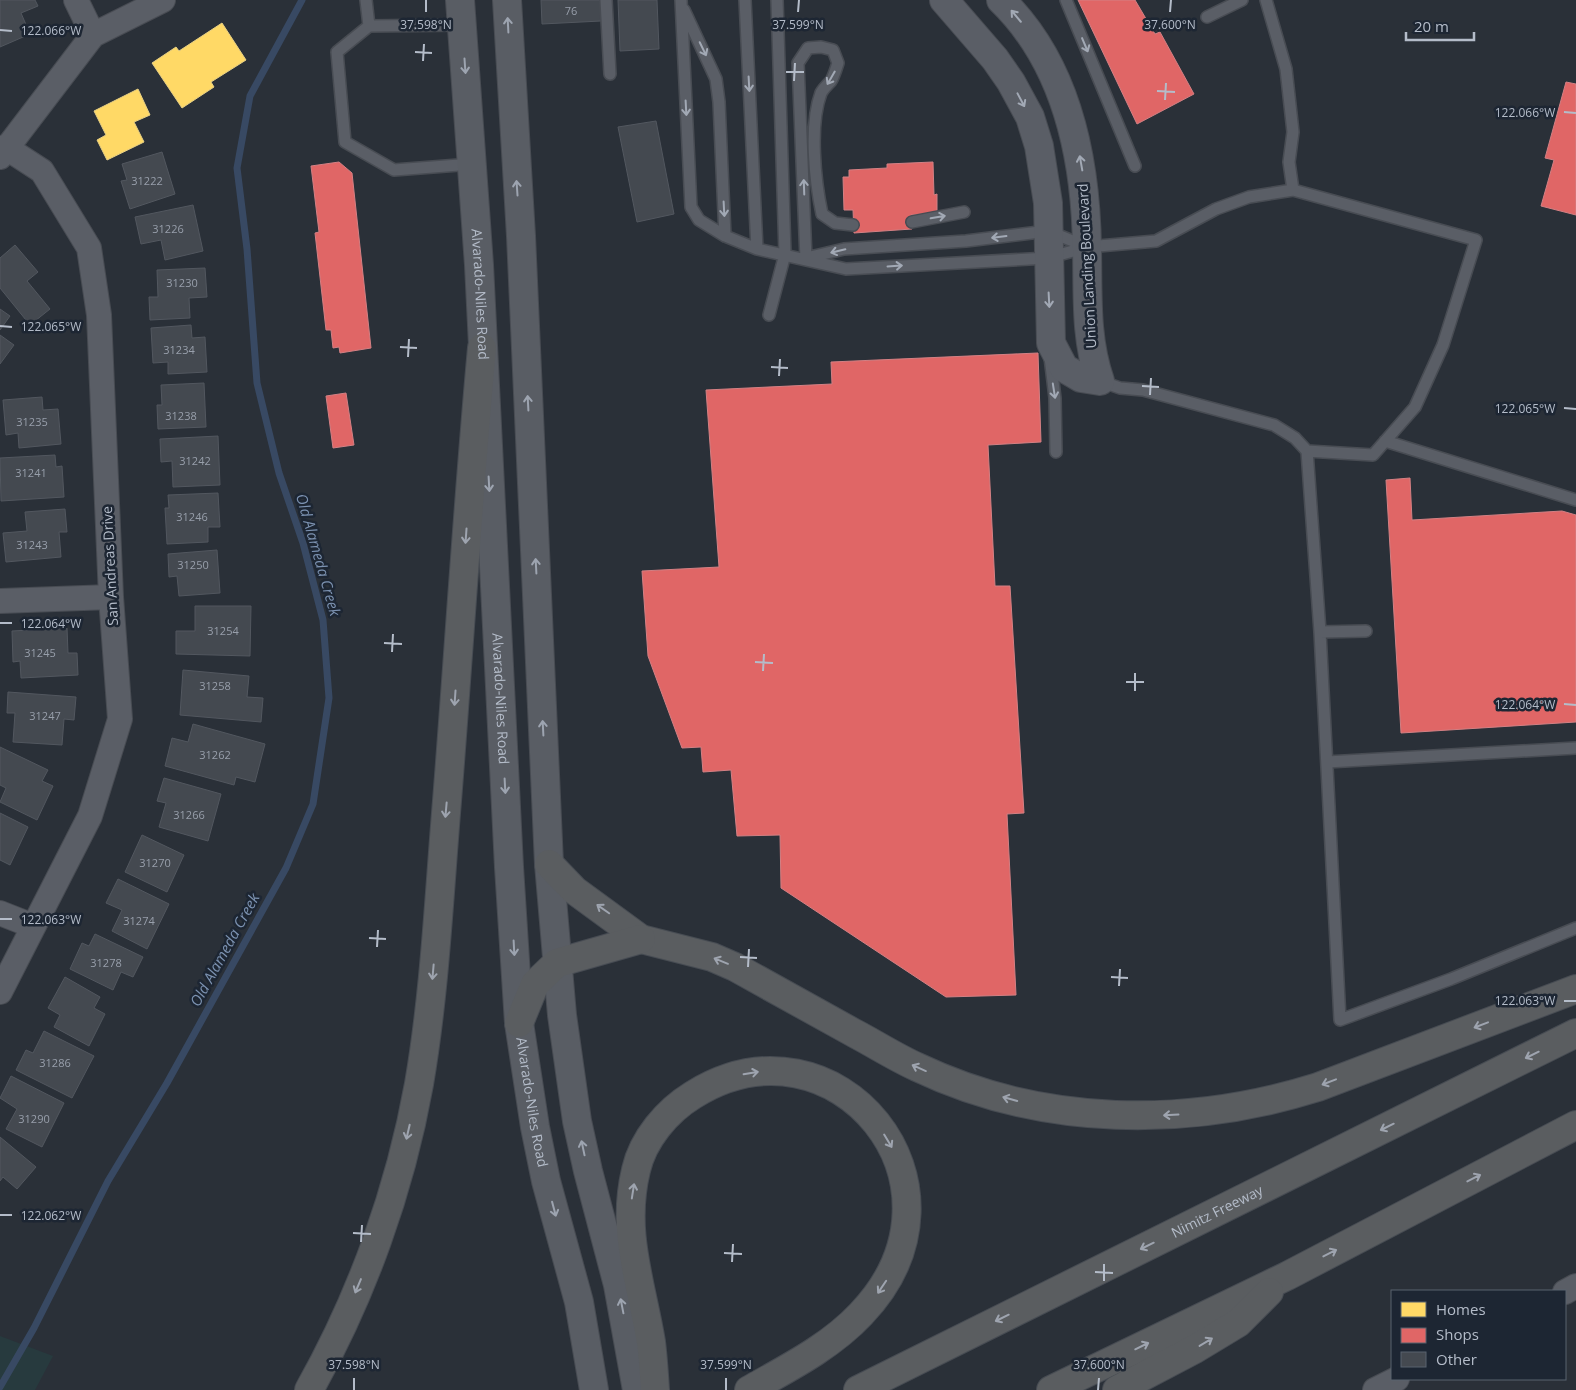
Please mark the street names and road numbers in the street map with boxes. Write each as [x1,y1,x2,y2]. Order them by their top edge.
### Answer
street label: Union Landing Boulevard [1073,183,1100,349]
street label: Alvarado-Niles Road [467,228,494,360]
street label: San Andreas Drive [97,506,122,626]
street label: Alvarado-Niles Road [488,633,514,765]
street label: Alvarado-Niles Road [512,1036,553,1169]
street label: Nimitz Freeway [1168,1180,1267,1242]

